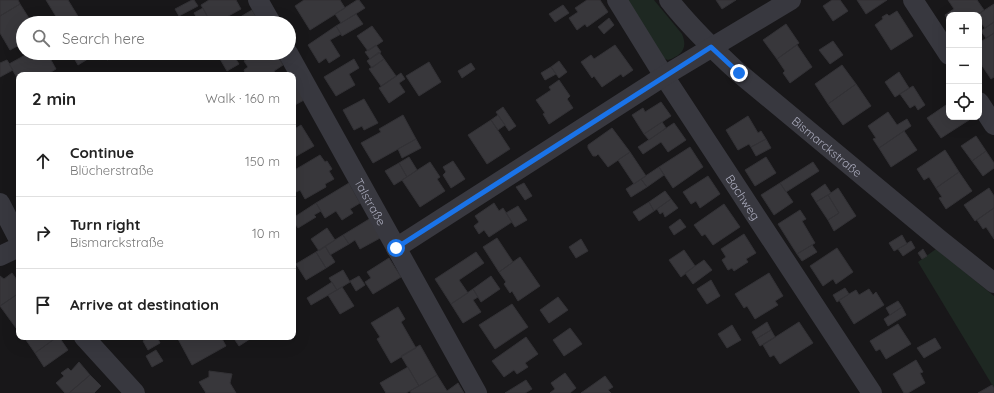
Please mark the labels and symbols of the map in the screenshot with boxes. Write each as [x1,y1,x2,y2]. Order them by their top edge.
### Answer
route end [730,64,748,82]
street label: Bismarckstraße [789,113,866,180]
street label: Bachweg [723,171,764,223]
street label: Talstraße [351,175,390,228]
route start [387,239,405,257]

